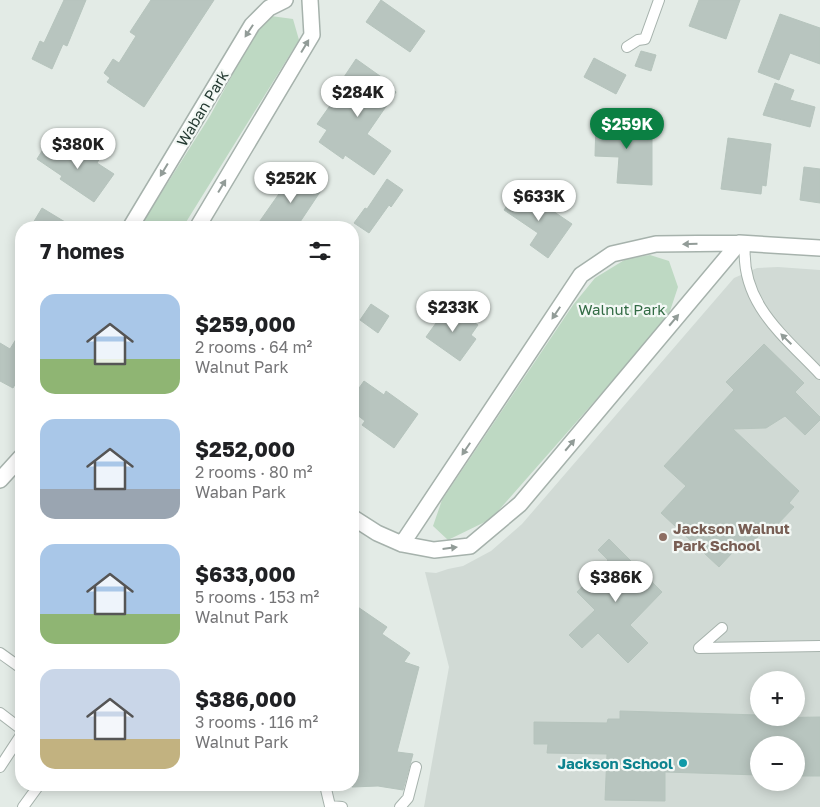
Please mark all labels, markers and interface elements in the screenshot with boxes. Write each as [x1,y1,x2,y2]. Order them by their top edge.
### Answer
one-way arrow [244,25,254,38]
one-way arrow [301,40,310,53]
street label: Waban Park [172,66,232,149]
pin: $284K [323,76,393,118]
text: $284K [332,82,384,102]
pin: $259K [592,108,662,150]
text: $259K [601,114,653,134]
pin: $380K [43,128,113,170]
text: $380K [52,134,104,154]
pin: $252K [256,162,326,204]
one-way arrow [160,163,169,177]
text: $252K [265,168,317,188]
one-way arrow [218,179,227,192]
pin: $633K [504,180,574,222]
text: $633K [513,186,565,206]
icon: filters [306,237,334,265]
text: 7 homes [40,238,125,264]
one-way arrow [682,240,698,248]
pin: $233K [418,290,488,333]
text: $233K [427,297,479,317]
park label: Walnut Park [578,300,666,318]
one-way arrow [551,307,561,320]
text: $259,000 [195,311,296,337]
icon: home [80,314,140,374]
one-way arrow [669,314,680,327]
one-way arrow [780,333,792,345]
text: 2 rooms · 64 m² [195,337,312,357]
text: Walnut Park [195,357,288,377]
text: $252,000 [195,436,295,462]
icon: home [80,439,140,499]
one-way arrow [564,439,575,452]
one-way arrow [461,442,471,455]
text: 2 rooms · 80 m² [195,462,313,482]
text: Waban Park [195,482,286,502]
place label: Jackson Walnut Park School [673,519,790,554]
marker: Jackson Walnut Park School [657,531,669,543]
one-way arrow [442,544,458,552]
pin: $386K [581,560,651,603]
text: $633,000 [195,561,296,587]
icon: home [80,564,140,624]
text: $386K [590,567,642,587]
text: 5 rooms · 153 m² [195,587,319,607]
text: Walnut Park [195,607,288,627]
map controls [750,671,805,791]
button: + [750,671,805,726]
text: $386,000 [195,686,296,712]
icon: home [80,689,140,749]
text: 3 rooms · 116 m² [195,712,318,732]
text: Walnut Park [195,732,288,752]
button: − [750,736,805,791]
place label: Jackson School [557,754,673,772]
marker: Jackson School [677,757,689,769]

